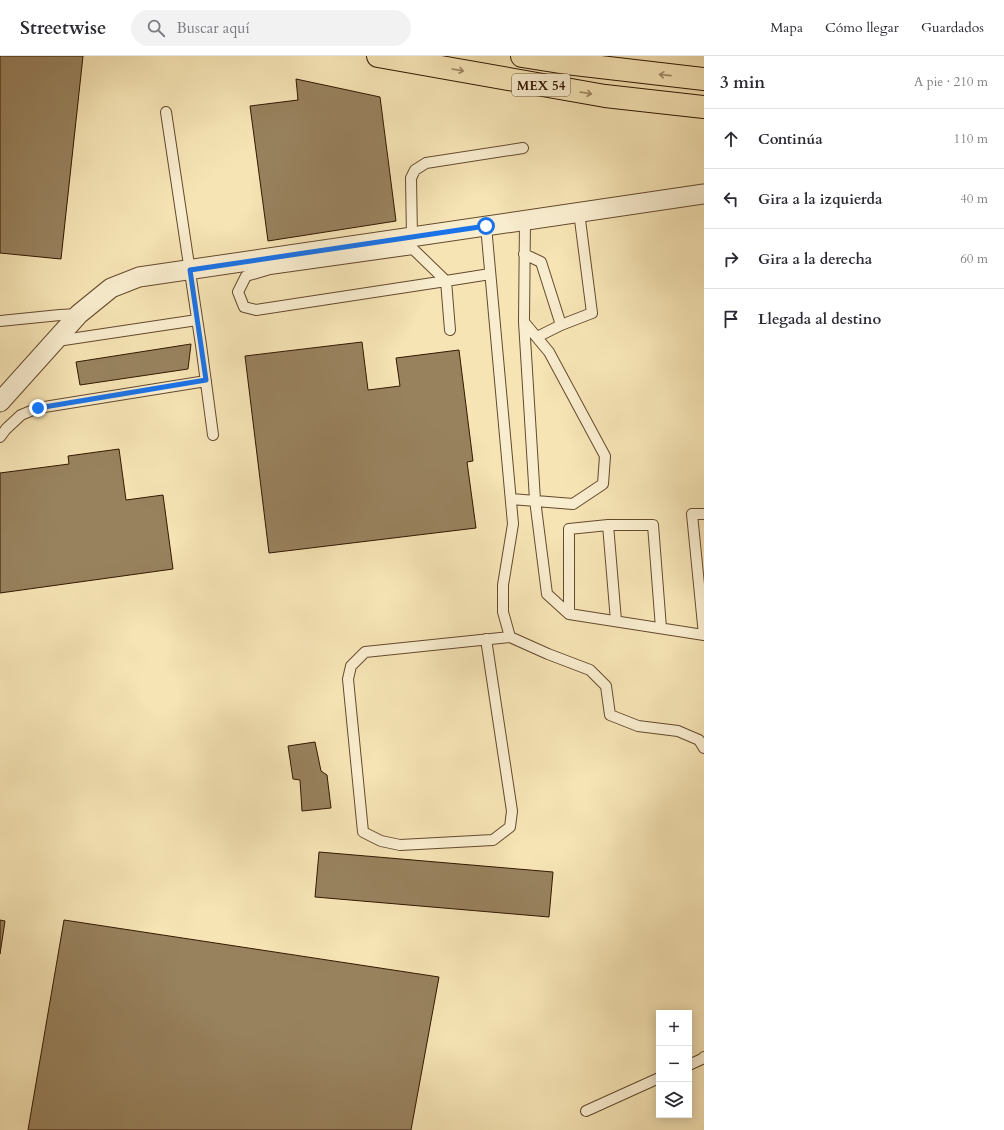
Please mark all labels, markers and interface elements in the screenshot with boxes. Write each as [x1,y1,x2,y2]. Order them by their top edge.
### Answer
search box [131,10,411,46]
text: Streetwise [20,15,107,41]
icon: search [145,17,167,39]
text: Buscar aquí [177,18,250,38]
text: Mapa [770,18,803,37]
text: Cómo llegar [825,18,899,37]
text: Guardados [921,18,984,37]
one-way arrow [451,66,464,74]
one-way arrow [659,71,672,79]
text: 3 min [720,71,765,94]
text: A pie · 210 m [914,73,988,91]
road number: MEX 54 [512,74,570,96]
one-way arrow [579,89,592,97]
icon: ahead [720,128,742,150]
text: Continúa [758,129,823,149]
text: 110 m [954,130,988,148]
icon: left [720,188,742,210]
text: Gira a la izquierda [758,189,882,209]
text: 40 m [960,190,988,208]
route start [477,217,495,235]
icon: right [720,248,742,270]
text: Gira a la derecha [758,249,872,269]
text: 60 m [960,250,988,268]
icon: arrive [720,308,742,330]
text: Llegada al destino [758,309,881,329]
route end [29,399,47,417]
map controls [656,1010,692,1118]
button: + [656,1010,692,1046]
button: − [656,1046,692,1082]
button: layers [656,1082,692,1118]

